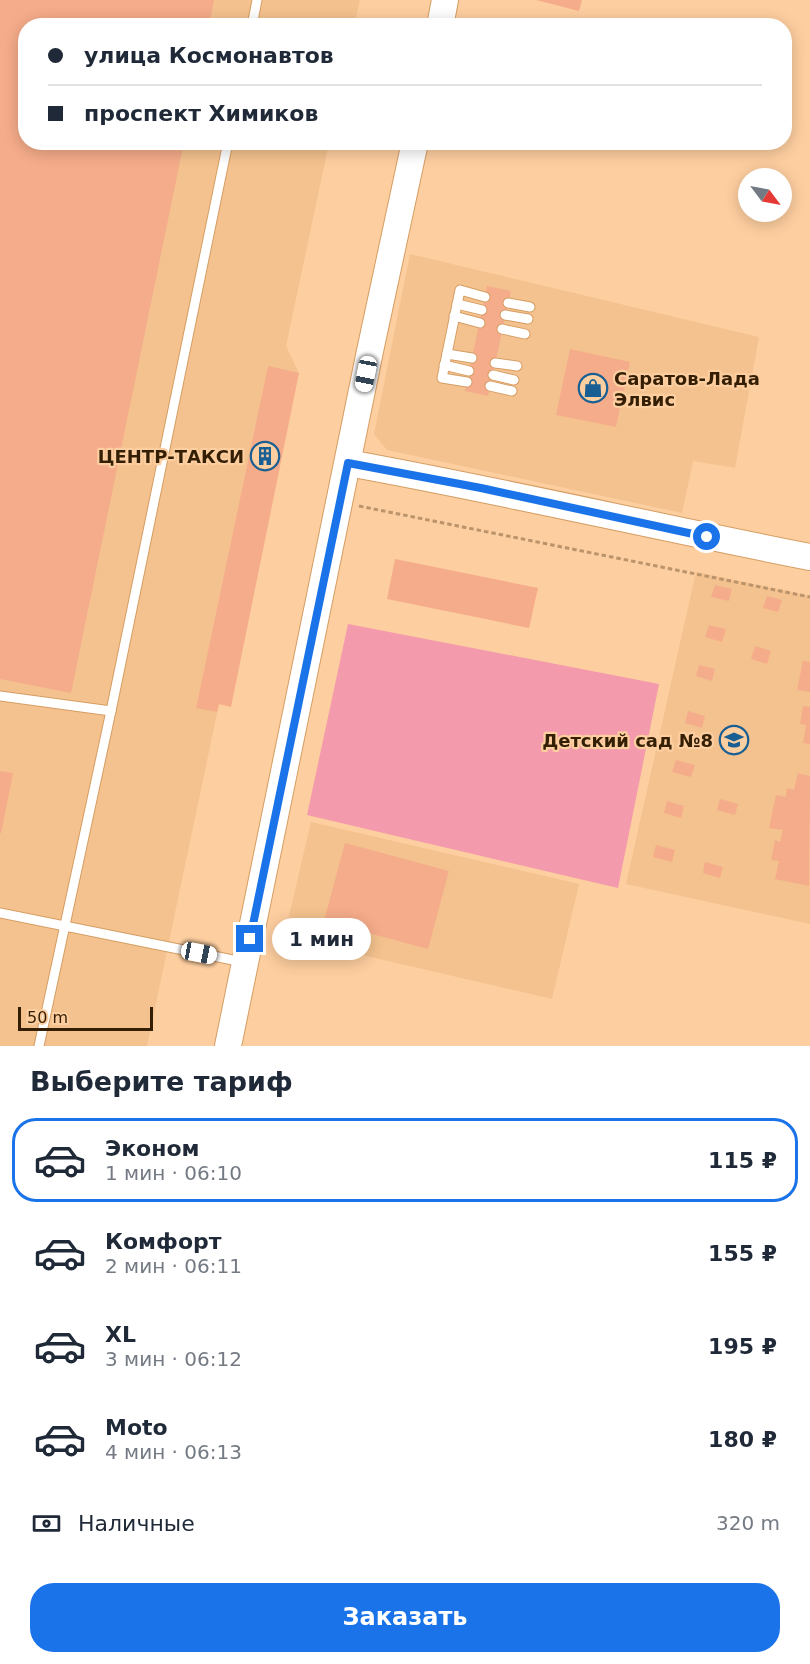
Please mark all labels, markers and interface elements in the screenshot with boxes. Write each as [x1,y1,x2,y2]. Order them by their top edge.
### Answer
text: улица Космонавтов [84,43,334,68]
text: проспект Химиков [84,101,318,126]
north arrow [738,168,792,222]
map controls [738,168,792,222]
car [354,355,378,393]
place label: Саратов-Лада Элвис [614,368,760,410]
shop icon: Саратов-Лада Элвис [577,372,609,404]
building icon: ЦЕНТР-ТАКСИ [249,440,281,472]
place label: ЦЕНТР-ТАКСИ [98,446,244,467]
route start [693,523,720,550]
school or university icon: Детский сад №8 [718,724,750,756]
place label: Детский сад №8 [542,730,713,751]
callout: 1 мин [271,918,370,960]
route end [236,925,263,952]
text: 1 мин [289,927,354,951]
car [180,941,218,965]
scale bar [18,1004,153,1032]
text: 50 m [27,1008,68,1027]
text: Выберите тариф [30,1066,293,1097]
icon: car [33,1133,87,1187]
text: Эконом [105,1136,200,1161]
text: 115 ₽ [708,1148,777,1173]
text: 1 мин · 06:10 [105,1161,242,1185]
icon: car [33,1226,87,1280]
text: Комфорт [105,1229,222,1254]
text: 155 ₽ [708,1241,777,1266]
text: 2 мин · 06:11 [105,1254,242,1278]
icon: car [33,1319,87,1373]
text: XL [105,1322,136,1347]
text: 195 ₽ [708,1334,777,1359]
text: 3 мин · 06:12 [105,1347,242,1371]
icon: car [33,1412,87,1466]
text: Moto [105,1415,168,1440]
text: 180 ₽ [708,1427,777,1452]
text: 4 мин · 06:13 [105,1440,242,1464]
icon: cash [30,1507,63,1540]
text: Наличные [78,1511,195,1536]
text: 320 m [716,1511,780,1535]
button: Заказать [30,1583,780,1652]

